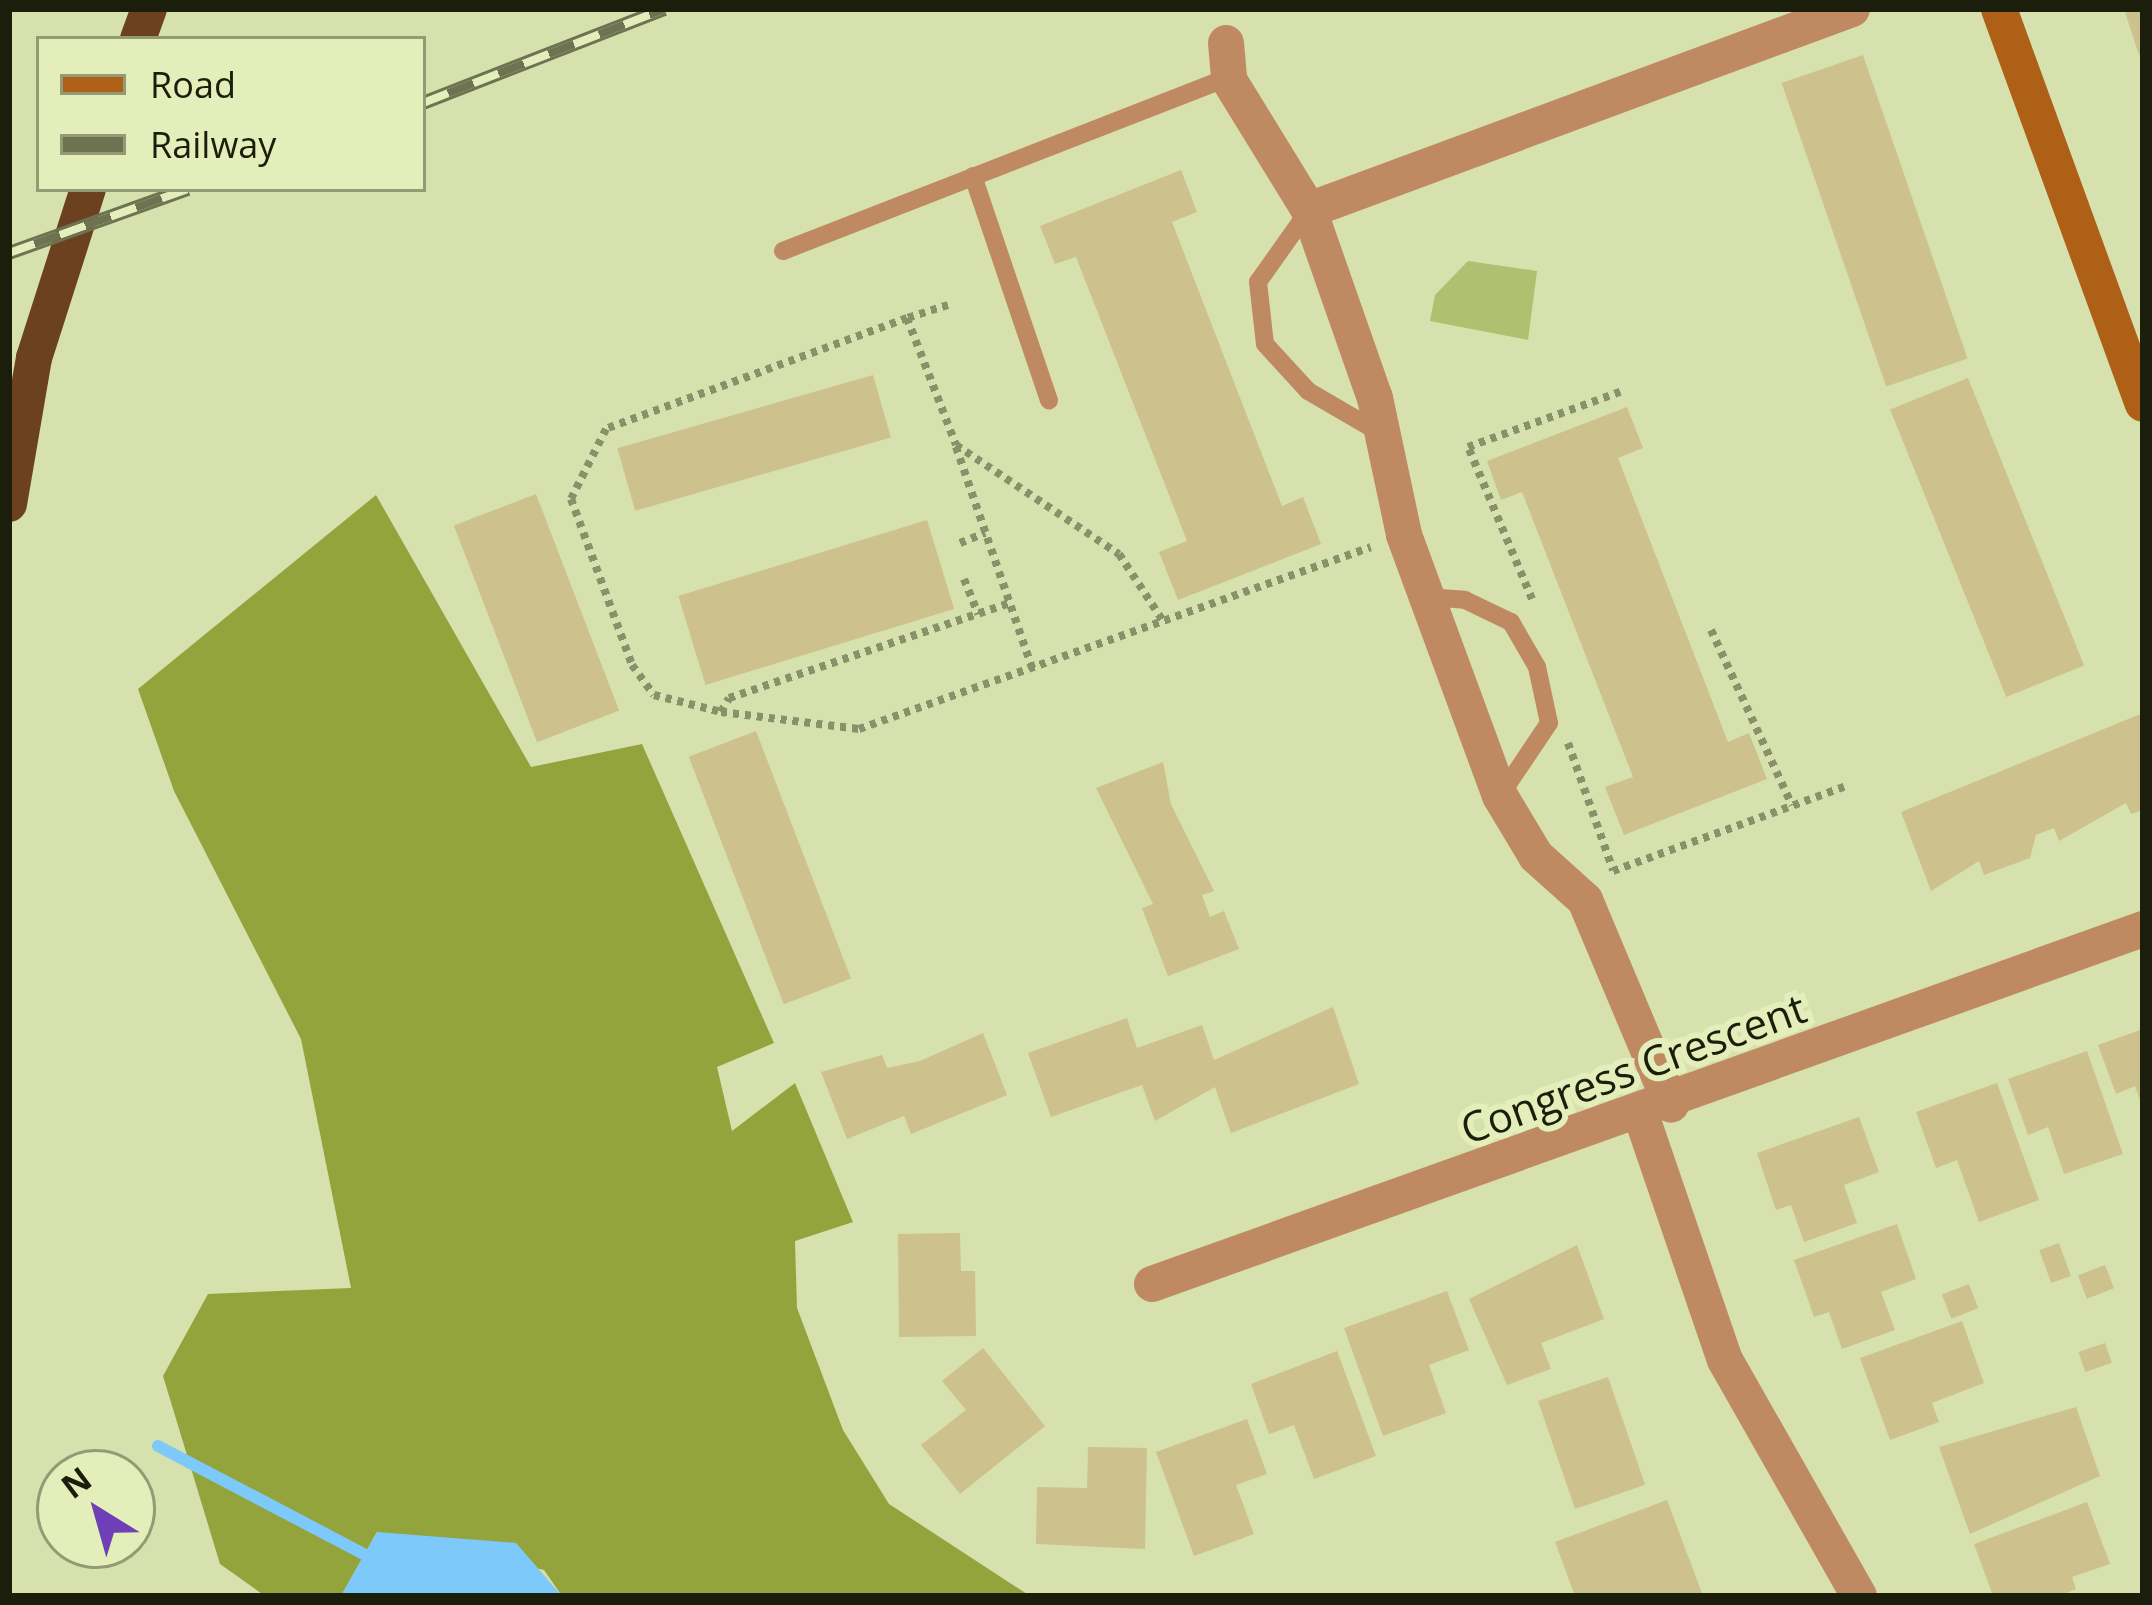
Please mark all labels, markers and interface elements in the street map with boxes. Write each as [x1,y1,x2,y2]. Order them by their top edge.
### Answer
legend [36,36,426,192]
text: Road [150,60,236,109]
text: Railway [150,120,276,169]
street label: Congress Crescent [1454,982,1812,1154]
north arrow [36,1449,156,1569]
text: N [52,1456,100,1508]

